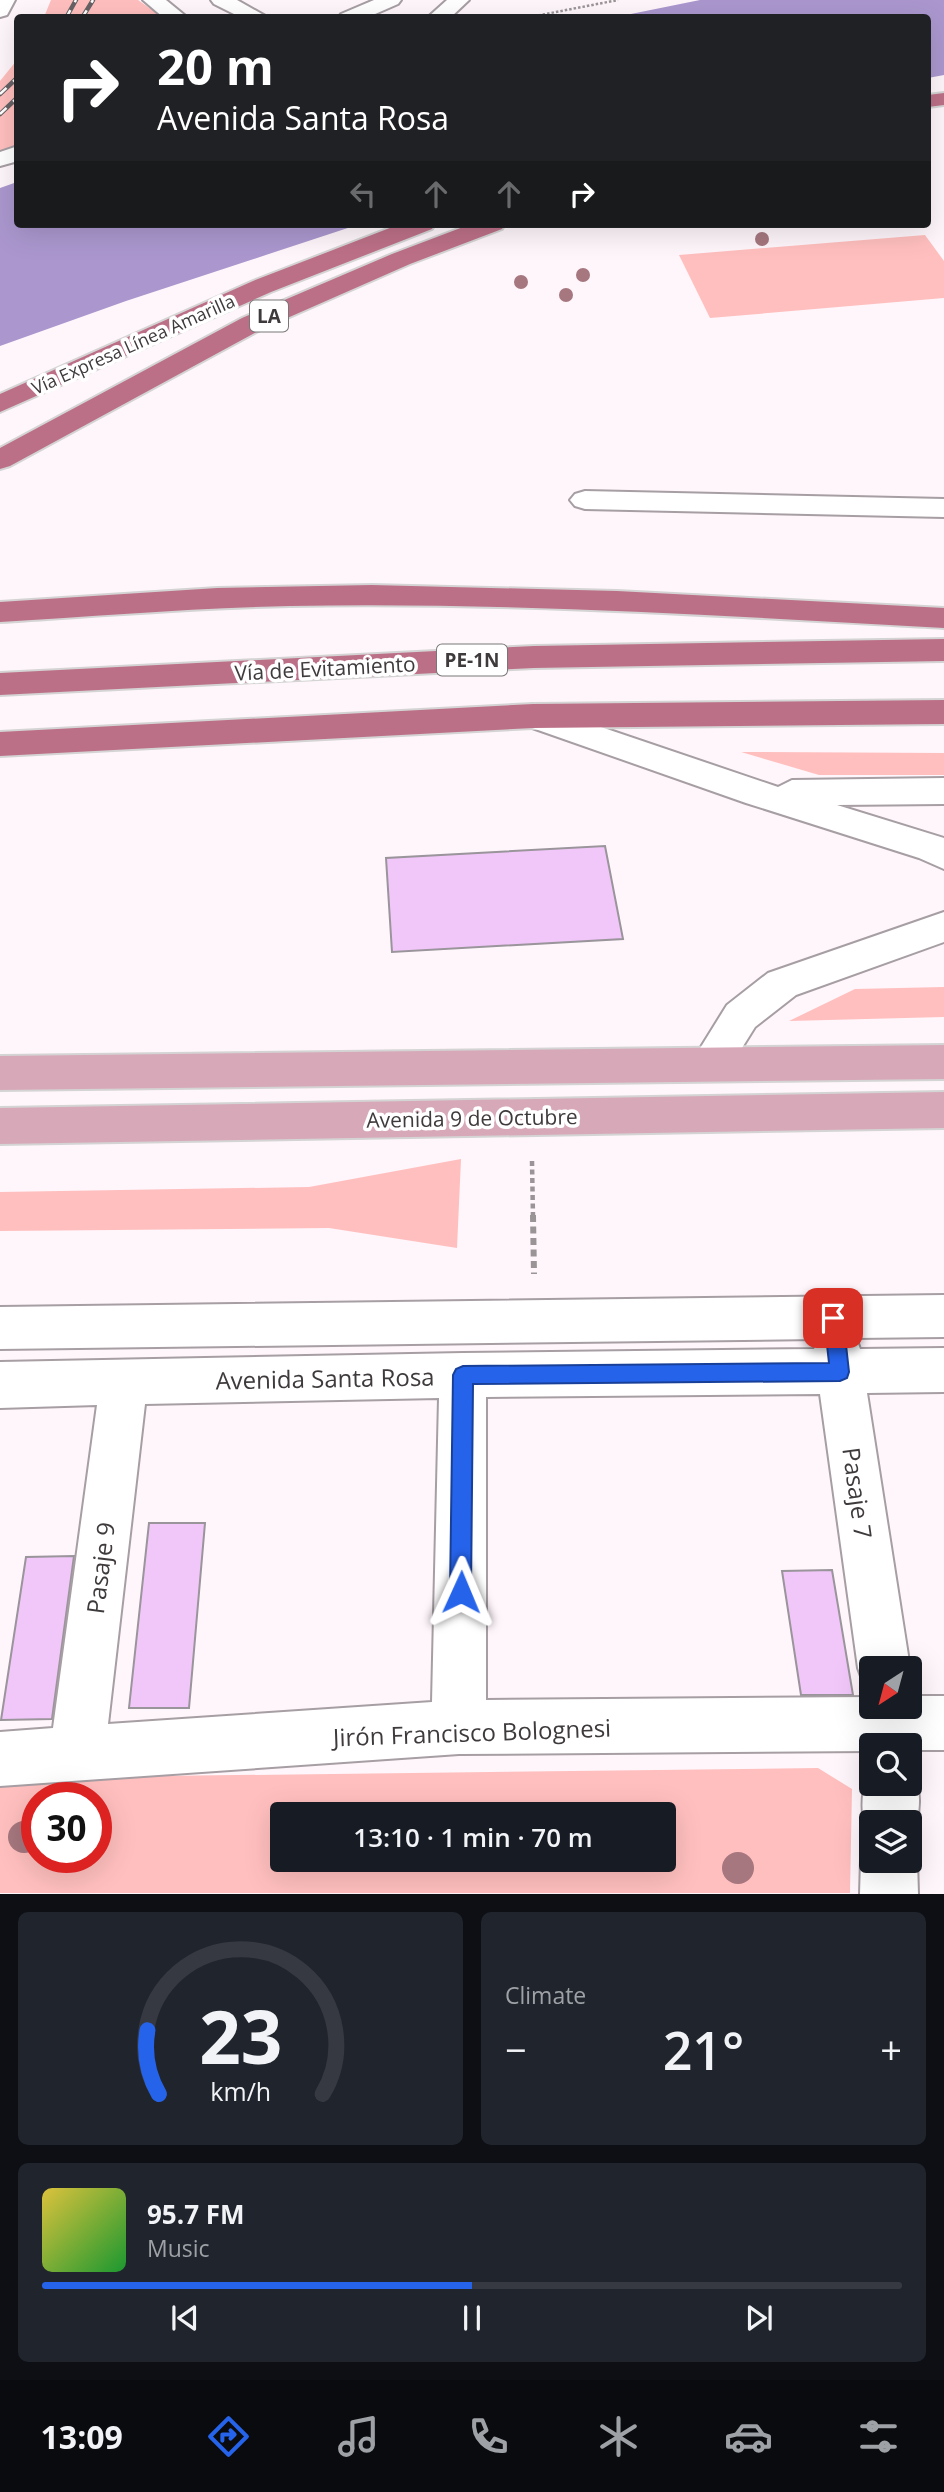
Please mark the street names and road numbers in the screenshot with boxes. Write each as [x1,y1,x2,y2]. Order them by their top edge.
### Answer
street label: Vía Expresa Línea Amarilla [28,288,238,400]
road number: LA [250,300,288,332]
road number: PE-1N [437,645,507,676]
street label: Vía de Evitamiento [234,649,416,687]
street label: Avenida 9 de Octubre [366,1102,578,1134]
street label: Avenida Santa Rosa [215,1360,435,1396]
street label: Pasaje 7 [835,1445,881,1541]
street label: Pasaje 9 [78,1520,122,1616]
street label: Jirón Francisco Bolognesi [330,1711,612,1753]

